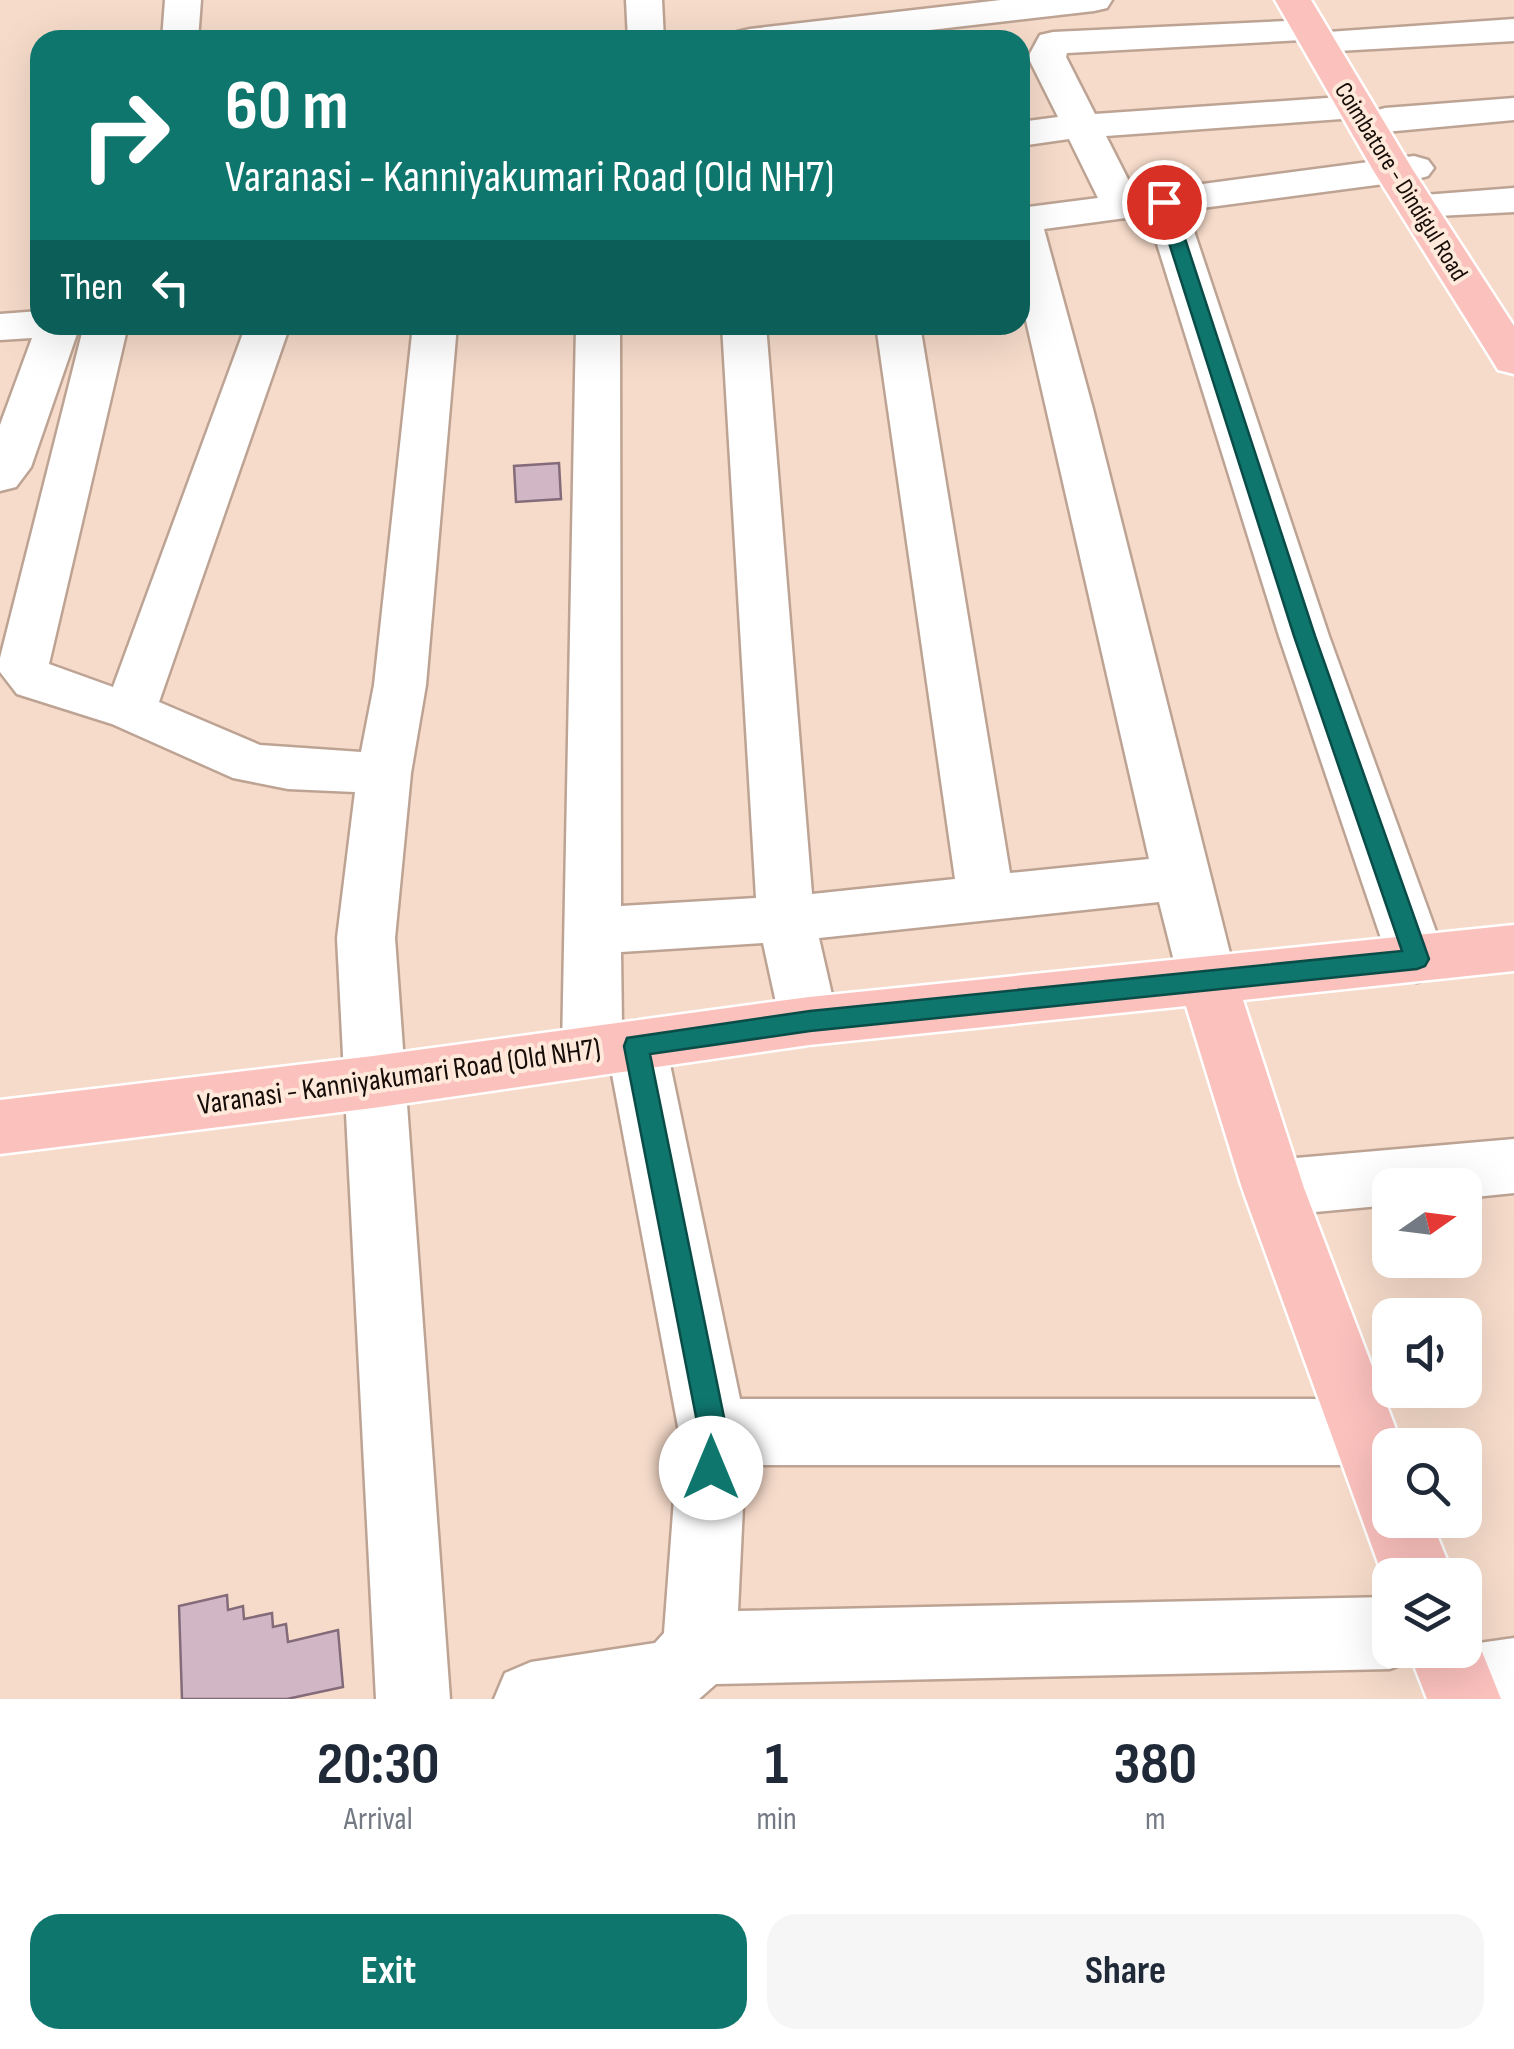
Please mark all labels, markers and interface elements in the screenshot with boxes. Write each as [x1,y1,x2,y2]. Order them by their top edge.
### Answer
text: 60 m [225,65,349,149]
icon: right [60,70,190,200]
street label: Coimbatore - Dindigul Road [1327,77,1474,287]
text: Varanasi - Kanniyakumari Road (Old NH7) [225,150,835,205]
pin [1122,160,1207,245]
icon: arrive [1137,175,1192,230]
icon: left [143,260,198,315]
text: Then [60,265,123,310]
street label: Varanasi - Kanniyakumari Road (Old NH7) [195,1031,603,1123]
north arrow [1372,1168,1482,1278]
map controls [1372,1168,1482,1668]
button: sound [1372,1298,1482,1408]
position arrow [659,1416,763,1520]
button: search [1372,1428,1482,1538]
button: layers [1372,1558,1482,1668]
text: 20:30 [317,1729,440,1801]
text: 1 [765,1729,788,1801]
text: 380 [1113,1729,1197,1801]
text: Arrival [344,1800,413,1839]
text: min [756,1800,797,1839]
text: m [1145,1800,1166,1839]
button: Exit [30,1914,747,2029]
button: Share [767,1914,1484,2029]

